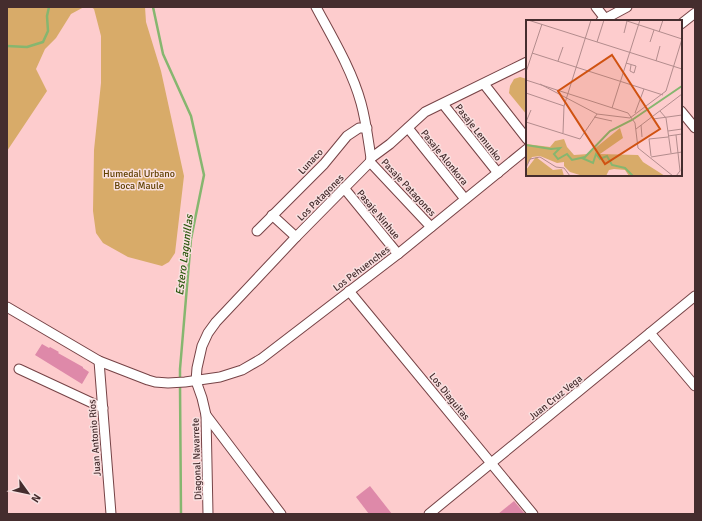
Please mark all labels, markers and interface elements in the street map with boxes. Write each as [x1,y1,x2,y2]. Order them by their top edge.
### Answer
inset map [526,20,682,176]
street label: Pasaje Lemunko [452,102,504,163]
street label: Pasaje Alonkora [418,127,470,188]
street label: Lunaco [296,146,326,177]
street label: Pasaje Patagones [379,156,438,219]
park label: Humedal Urbano Boca Maule [103,168,175,192]
street label: Los Patagones [295,171,347,224]
street label: Pasaje Ninhue [354,187,402,242]
water label: Estero Lagunillas [173,213,196,296]
street label: Los Pehuenches [331,243,393,294]
street label: Los Diaguitas [427,371,472,423]
street label: Juan Cruz Vega [527,373,585,423]
street label: Juan Antonio Ríos [86,399,104,477]
street label: Diagonal Navarrete [190,418,204,500]
north arrow [8,473,48,513]
text: N [28,491,44,505]

